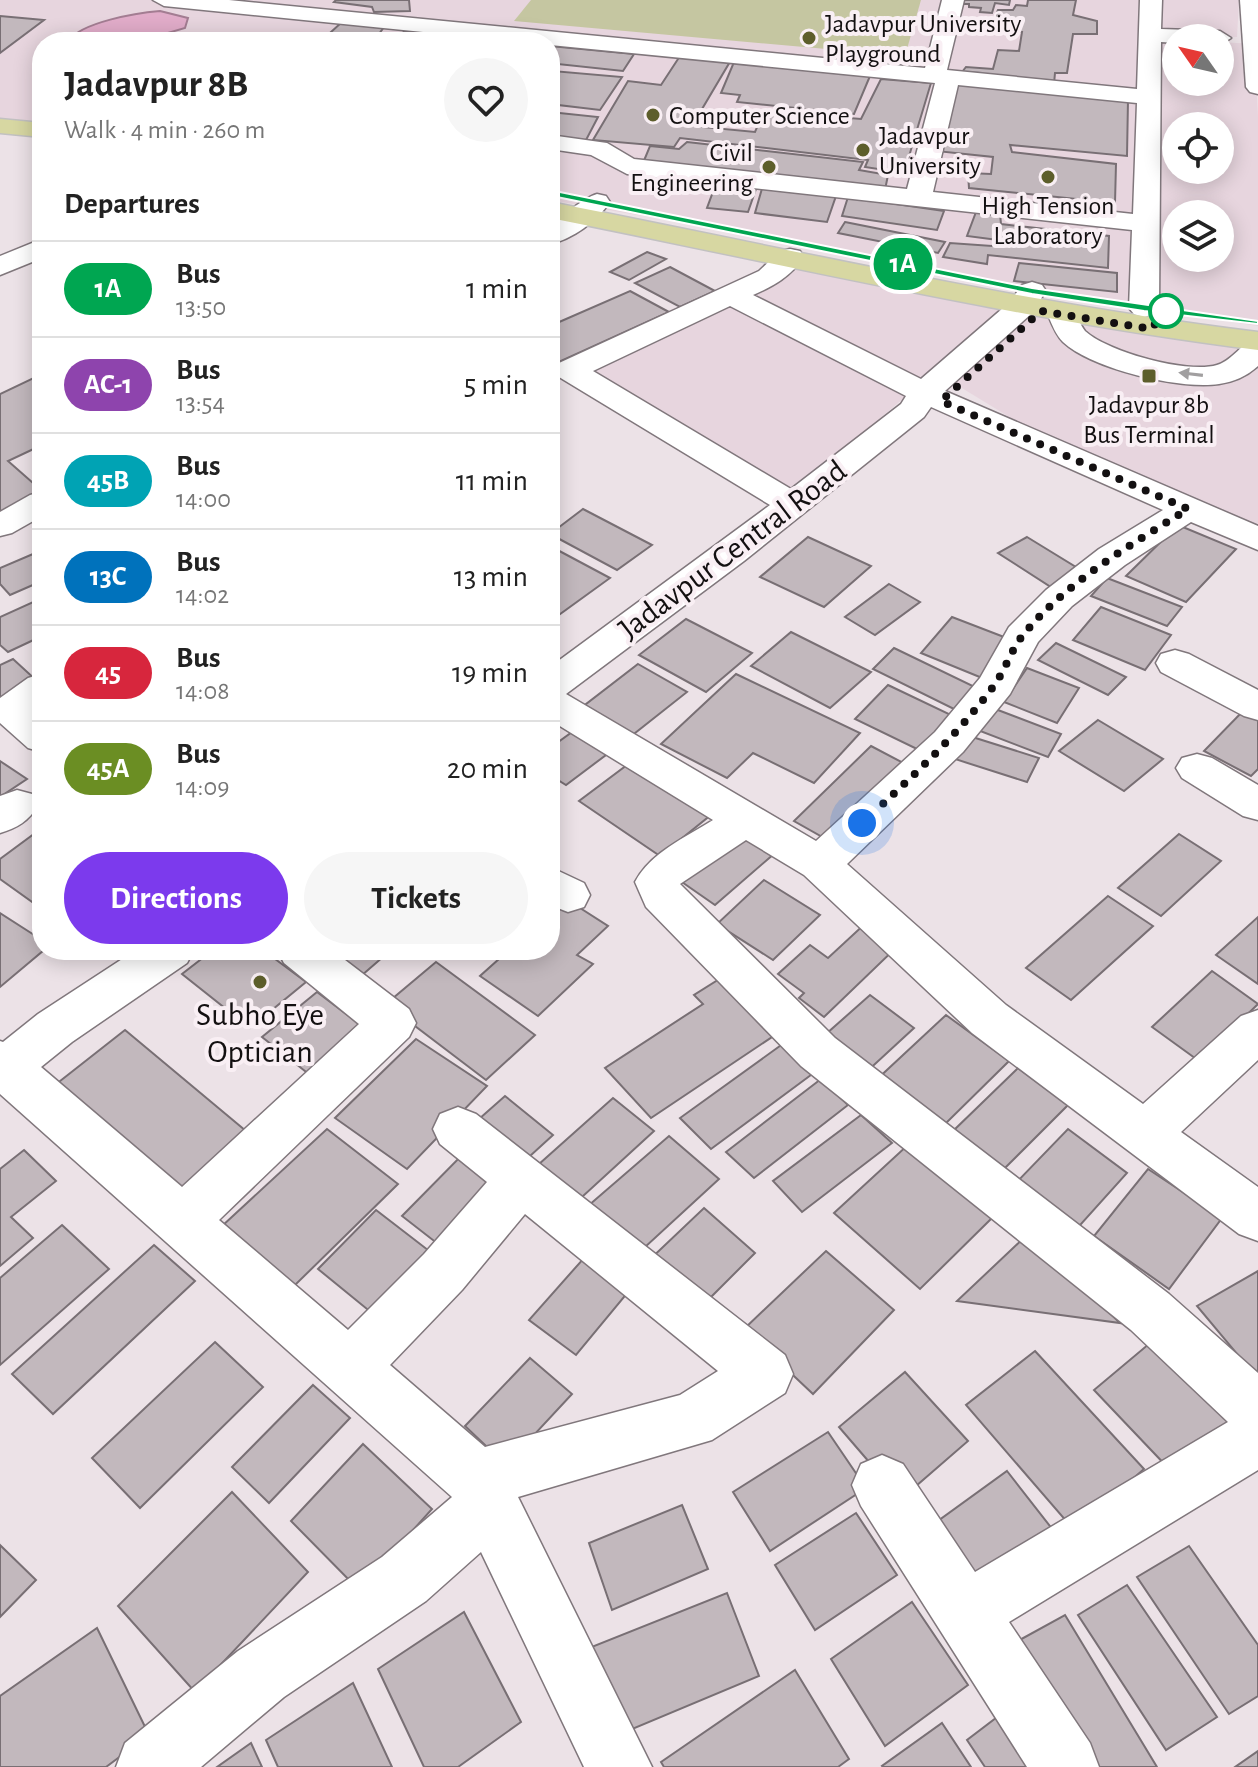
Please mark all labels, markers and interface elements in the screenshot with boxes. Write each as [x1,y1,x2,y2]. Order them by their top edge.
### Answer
place label: Jadavpur University Playground [825,11,1021,67]
north arrow [1162,24,1234,96]
map controls [1162,24,1234,272]
marker: Jadavpur University Playground [800,29,818,47]
button: heart [444,58,528,142]
text: Jadavpur 8B [64,66,248,104]
place label: Computer Science [669,103,850,129]
marker: Computer Science [644,106,662,124]
button: locate [1162,112,1234,184]
text: Walk · 4 min · 260 m [64,117,265,143]
place label: Jadavpur University [879,123,981,179]
place label: Civil Engineering [630,140,753,196]
marker: Jadavpur University [854,141,872,159]
marker: Civil Engineering [760,158,778,176]
marker: High Tension Laboratory [1039,168,1057,186]
text: Departures [64,189,200,219]
place label: High Tension Laboratory [982,193,1114,249]
button: layers [1162,200,1234,272]
line badge: 1A [867,238,939,290]
text: 1A [890,250,916,278]
text: Bus [176,259,221,289]
text: 1 min [466,274,528,304]
text: 1A [95,275,121,303]
text: 13:50 [176,294,226,320]
unlabelled marker [1149,294,1183,328]
text: Bus [176,355,221,385]
marker: Jadavpur 8b Bus Terminal [1140,367,1158,385]
one-way arrow [1178,367,1203,380]
text: 5 min [464,370,528,400]
text: AC-1 [84,371,132,399]
text: 13:54 [176,390,225,416]
place label: Jadavpur 8b Bus Terminal [1083,392,1215,448]
text: Bus [176,451,221,481]
street label: Jadavpur Central Road [613,454,852,645]
text: 11 min [456,466,528,496]
text: 45B [87,467,129,495]
text: 14:00 [176,486,231,512]
text: Bus [176,547,221,577]
text: 13 min [454,562,528,592]
text: 13C [90,563,126,591]
text: 14:02 [176,582,229,608]
text: Bus [176,643,221,673]
text: 19 min [452,658,528,688]
text: 45 [95,659,121,687]
text: 14:08 [176,678,229,704]
text: Bus [176,739,221,769]
text: 20 min [447,754,528,784]
text: 45A [87,755,129,783]
text: 14:09 [176,774,229,800]
your location [842,803,882,843]
button: Directions [64,852,288,944]
button: Tickets [304,852,528,944]
marker: Subho Eye Optician [251,973,269,991]
place label: Subho Eye Optician [196,999,324,1068]

